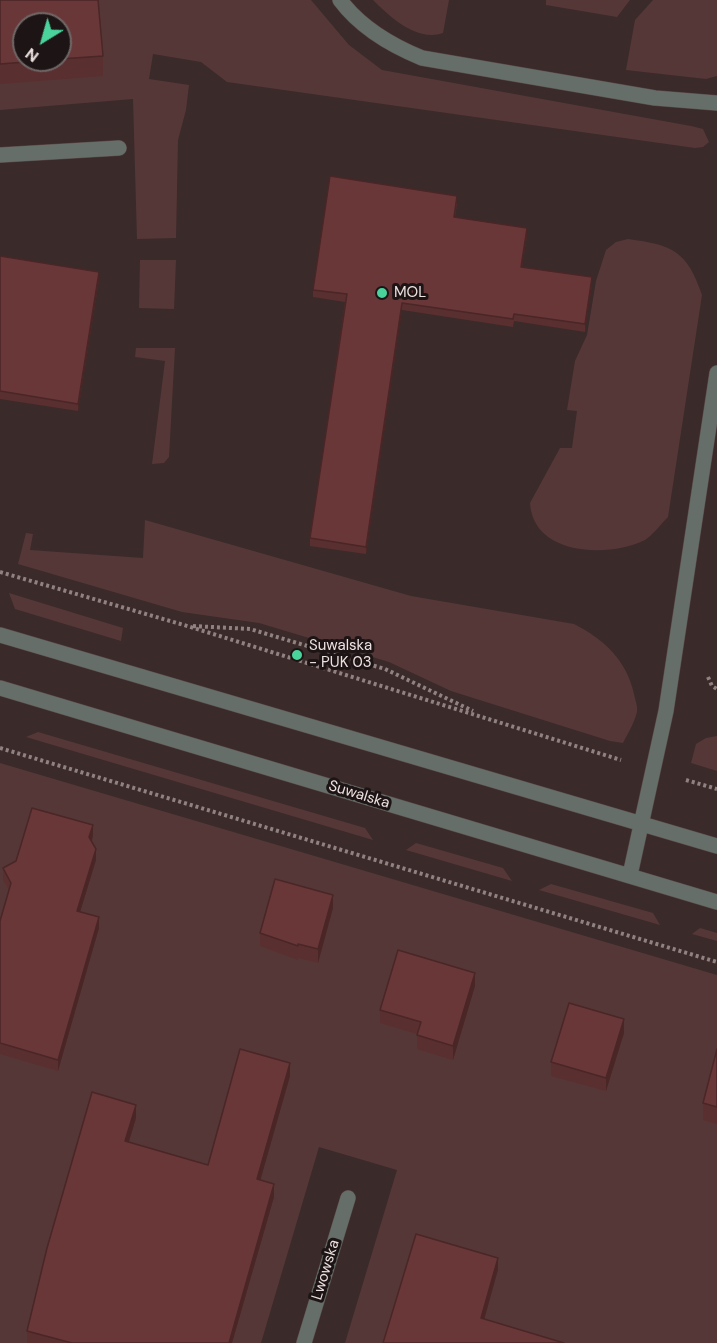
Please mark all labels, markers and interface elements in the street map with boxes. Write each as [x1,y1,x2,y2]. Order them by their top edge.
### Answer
north arrow [12,12,72,72]
text: N [21,43,43,67]
place label: MOL [394,284,426,302]
marker: MOL [375,286,389,300]
place label: Suwalska - PUK 03 [309,637,372,672]
marker: Suwalska - PUK 03 [290,648,304,662]
street label: Suwalska [326,777,392,813]
street label: Lwowska [308,1238,344,1302]

